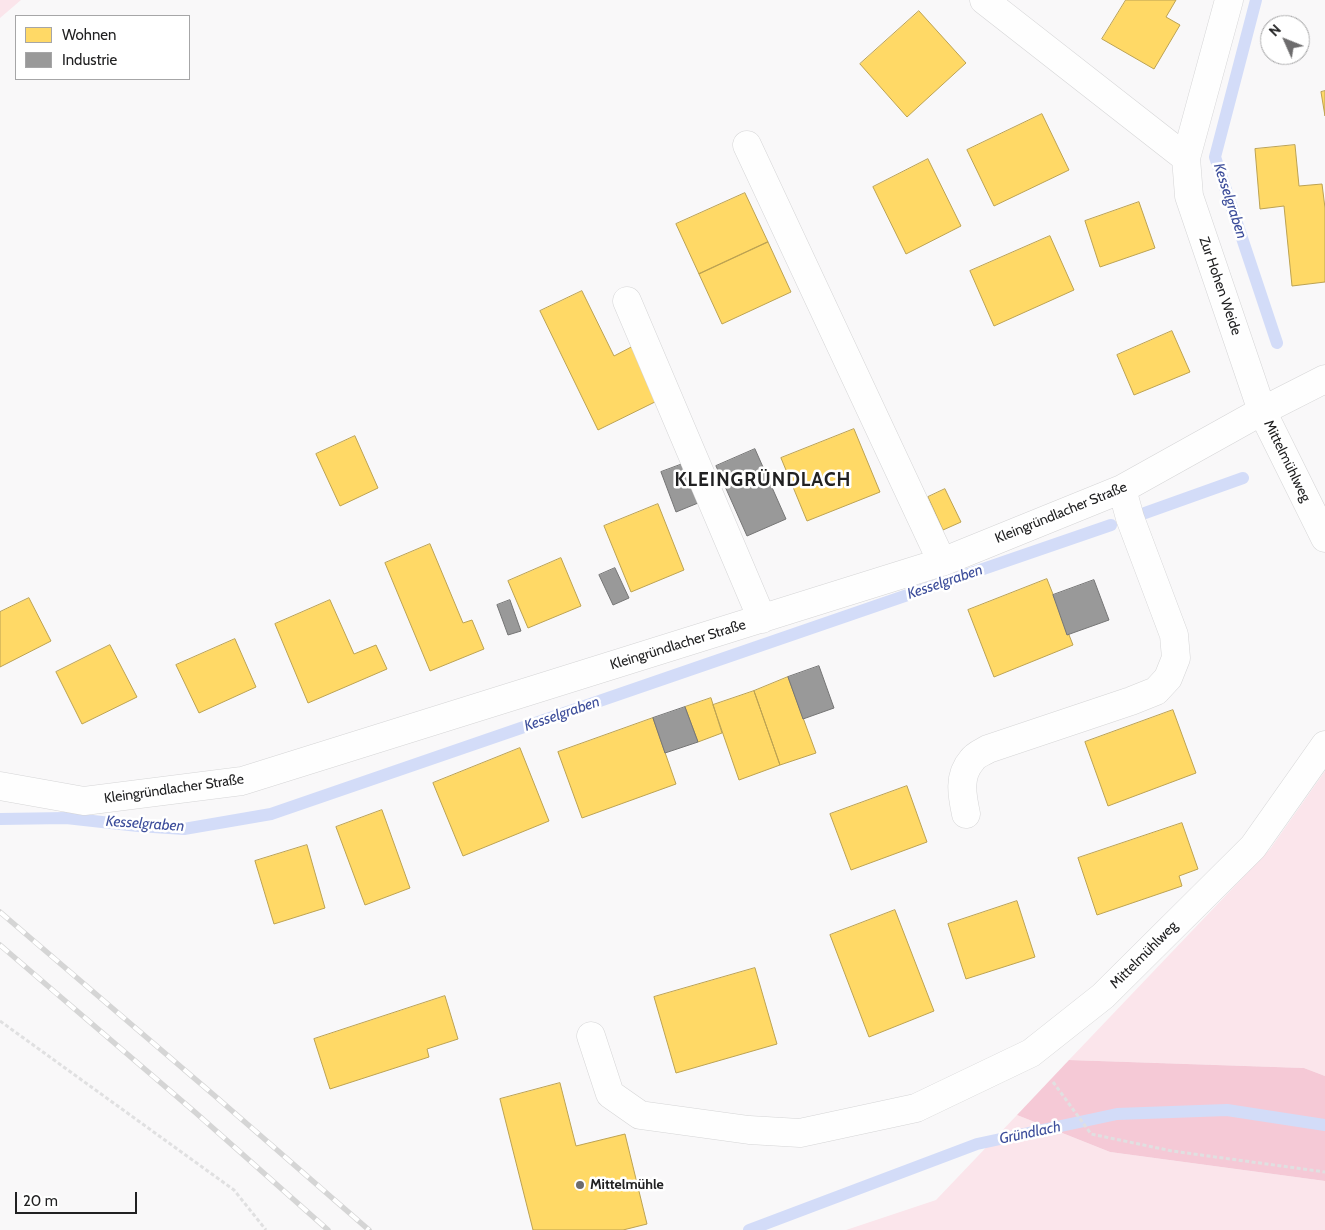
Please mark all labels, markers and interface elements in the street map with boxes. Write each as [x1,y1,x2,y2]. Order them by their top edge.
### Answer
legend [15,15,190,80]
north arrow [1260,15,1310,65]
text: N [1265,20,1285,40]
text: Wohnen [62,26,116,44]
text: Industrie [62,51,117,69]
water label: Kesselgraben [1209,161,1251,241]
street label: Zur Hohen Weide [1195,235,1245,337]
street label: Mittelmühlweg [1260,417,1314,505]
district label: KLEINGRÜNDLACH [673,469,853,491]
street label: Kleingründlacher Straße [992,479,1130,547]
water label: Kesselgraben [905,561,985,603]
street label: Kleingründlacher Straße [608,616,748,674]
water label: Kesselgraben [522,693,602,735]
street label: Kleingründlacher Straße [103,771,245,807]
water label: Kesselgraben [105,812,185,836]
street label: Mittelmühlweg [1107,918,1181,992]
water label: Gründlach [998,1118,1062,1148]
place label: Mittelmühle [590,1177,664,1193]
marker: Mittelmühle [574,1179,586,1191]
scale bar [18,1182,140,1214]
text: 20 m [23,1192,58,1210]

